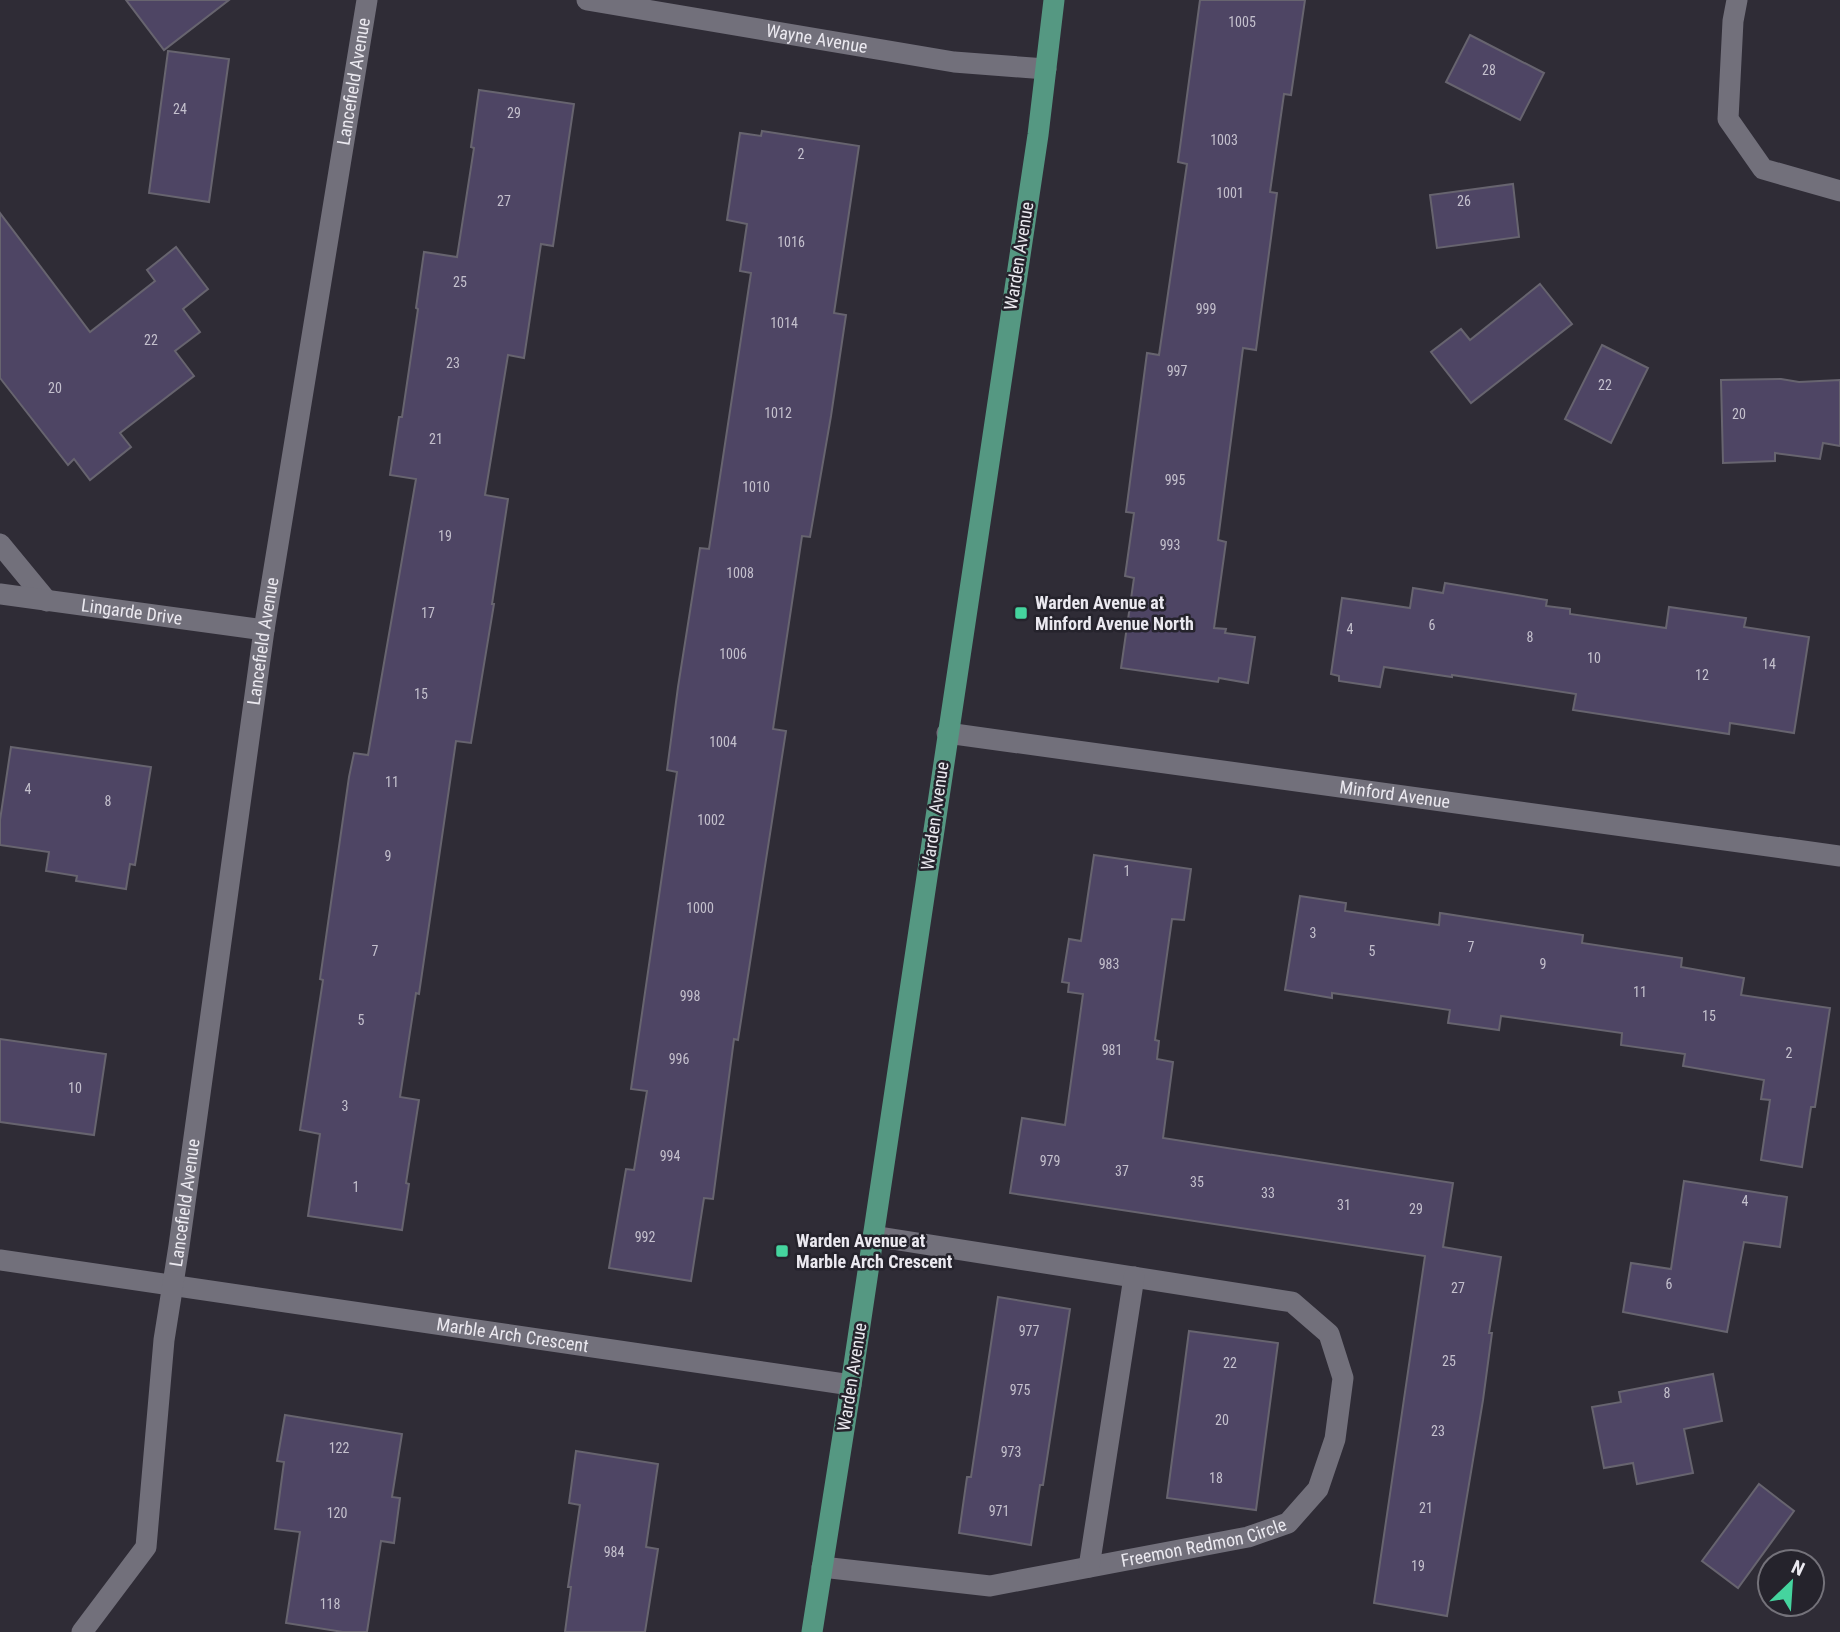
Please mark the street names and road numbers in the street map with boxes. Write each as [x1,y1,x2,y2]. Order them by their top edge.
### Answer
street label: Lancefield Avenue [332,16,374,147]
street label: Wayne Avenue [765,19,869,57]
street label: Warden Avenue [1000,200,1037,312]
street label: Lancefield Avenue [243,576,282,706]
street label: Lingarde Drive [80,594,184,629]
street label: Warden Avenue [916,760,953,872]
street label: Minford Avenue [1338,776,1451,812]
street label: Lancefield Avenue [165,1137,204,1268]
street label: Marble Arch Crescent [435,1313,590,1356]
street label: Warden Avenue [833,1321,870,1433]
street label: Freemon Redmon Circle [1119,1513,1289,1571]

